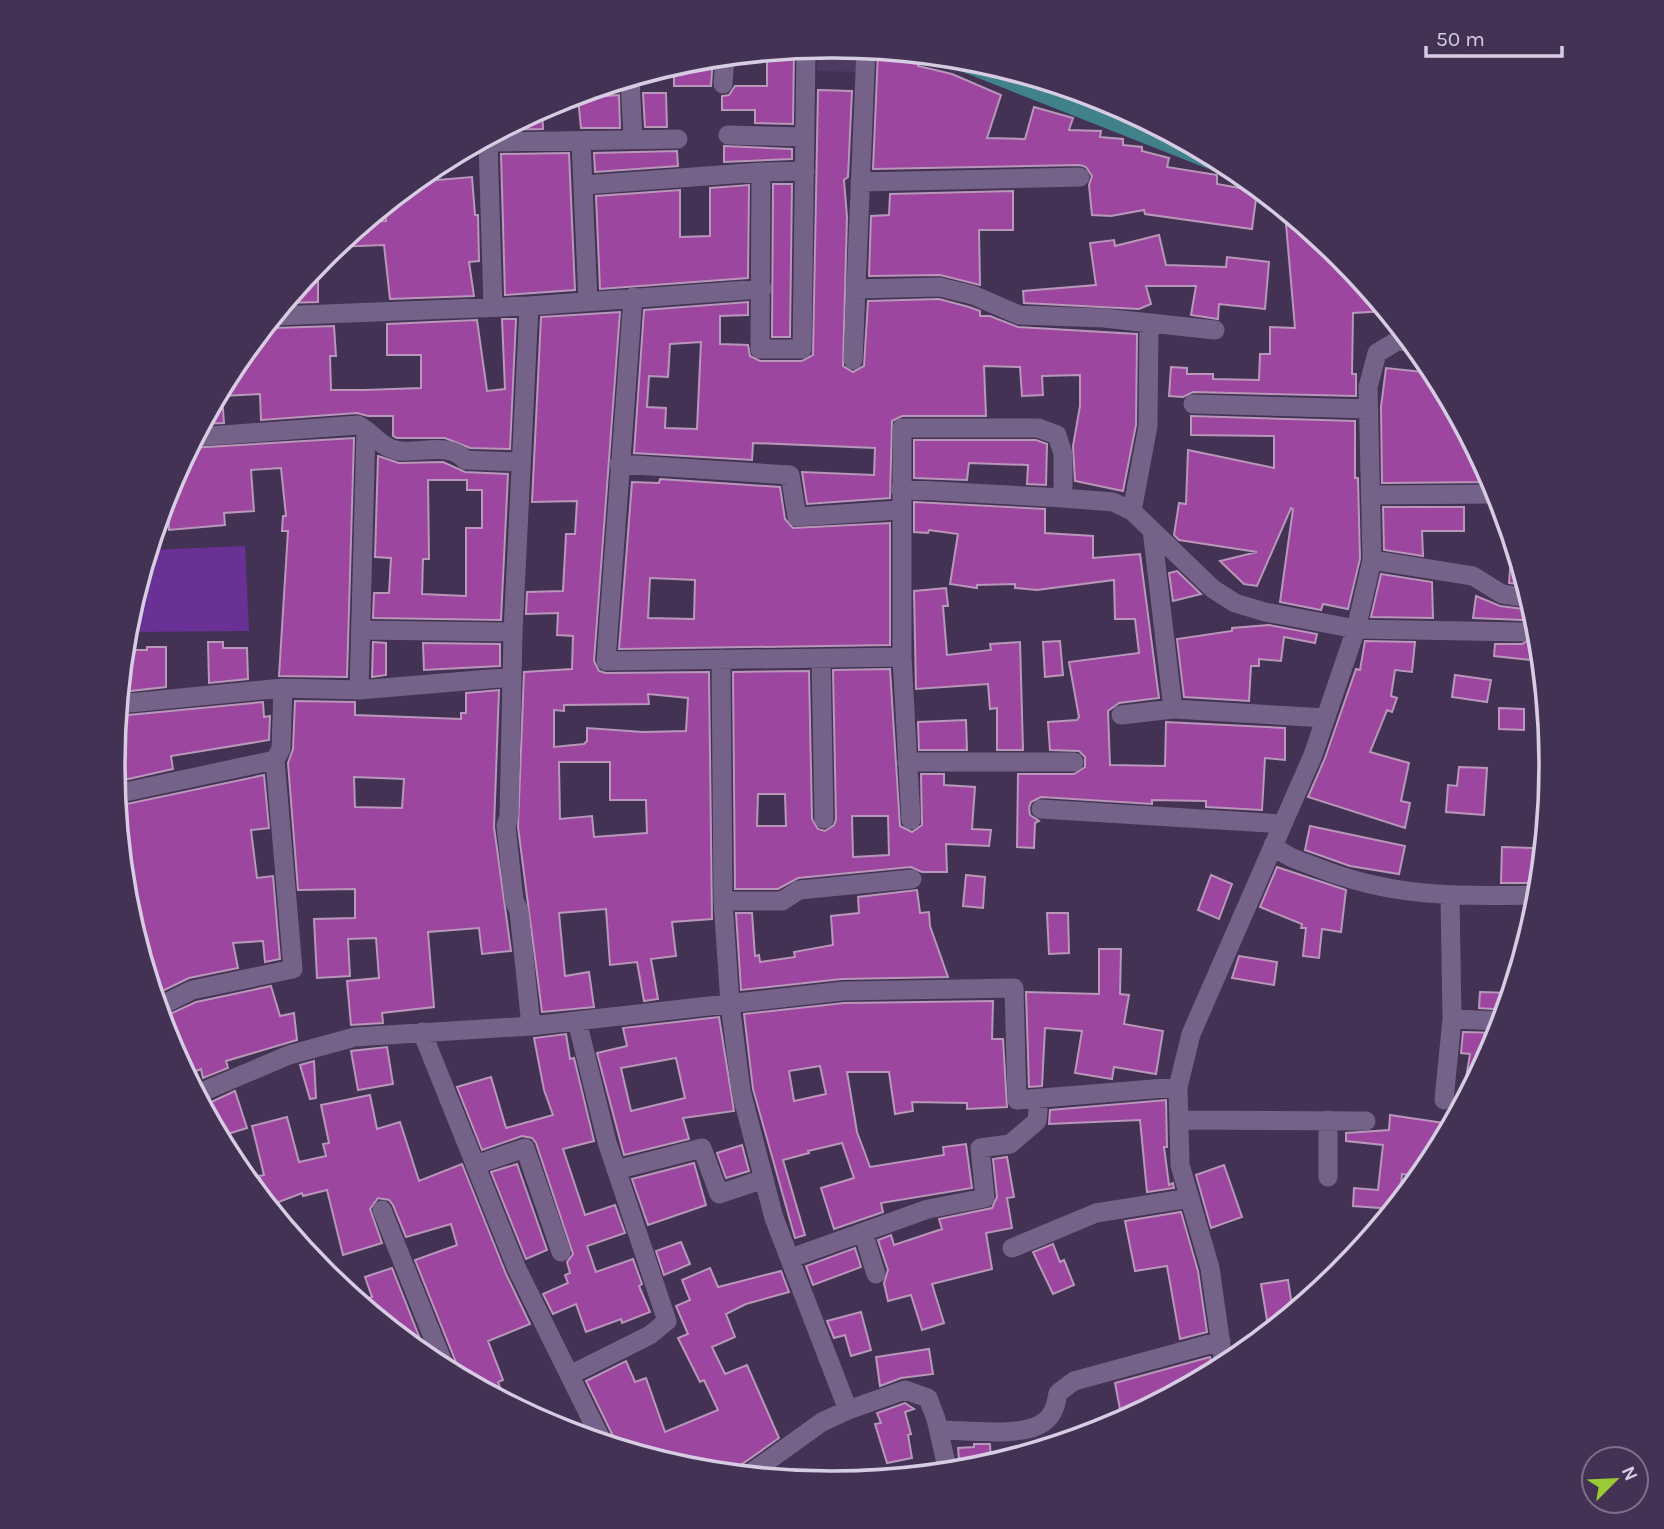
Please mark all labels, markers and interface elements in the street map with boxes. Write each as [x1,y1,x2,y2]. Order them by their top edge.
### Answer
scale bar [1426,14,1562,58]
text: 50 m [1436,27,1485,51]
north arrow [1580,1445,1650,1515]
text: N [1617,1463,1642,1484]

